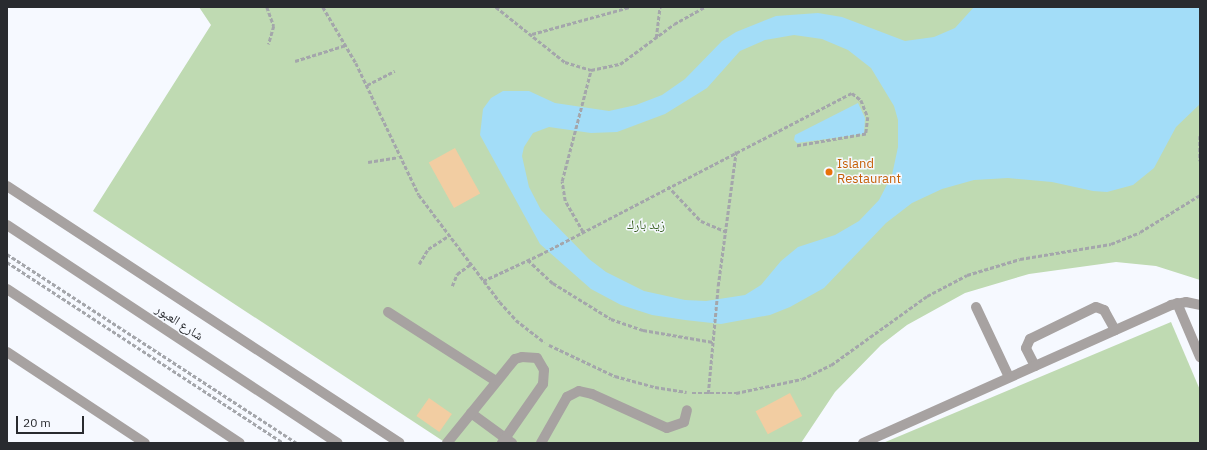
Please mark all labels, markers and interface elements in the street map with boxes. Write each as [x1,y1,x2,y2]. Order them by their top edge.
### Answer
place label: Island Restaurant [837,157,901,188]
marker: Island Restaurant [824,167,834,177]
park label: زيد بارك [627,217,665,233]
street label: شارع العبور [152,302,206,344]
scale bar [18,408,86,434]
text: 20 m [23,415,51,430]

